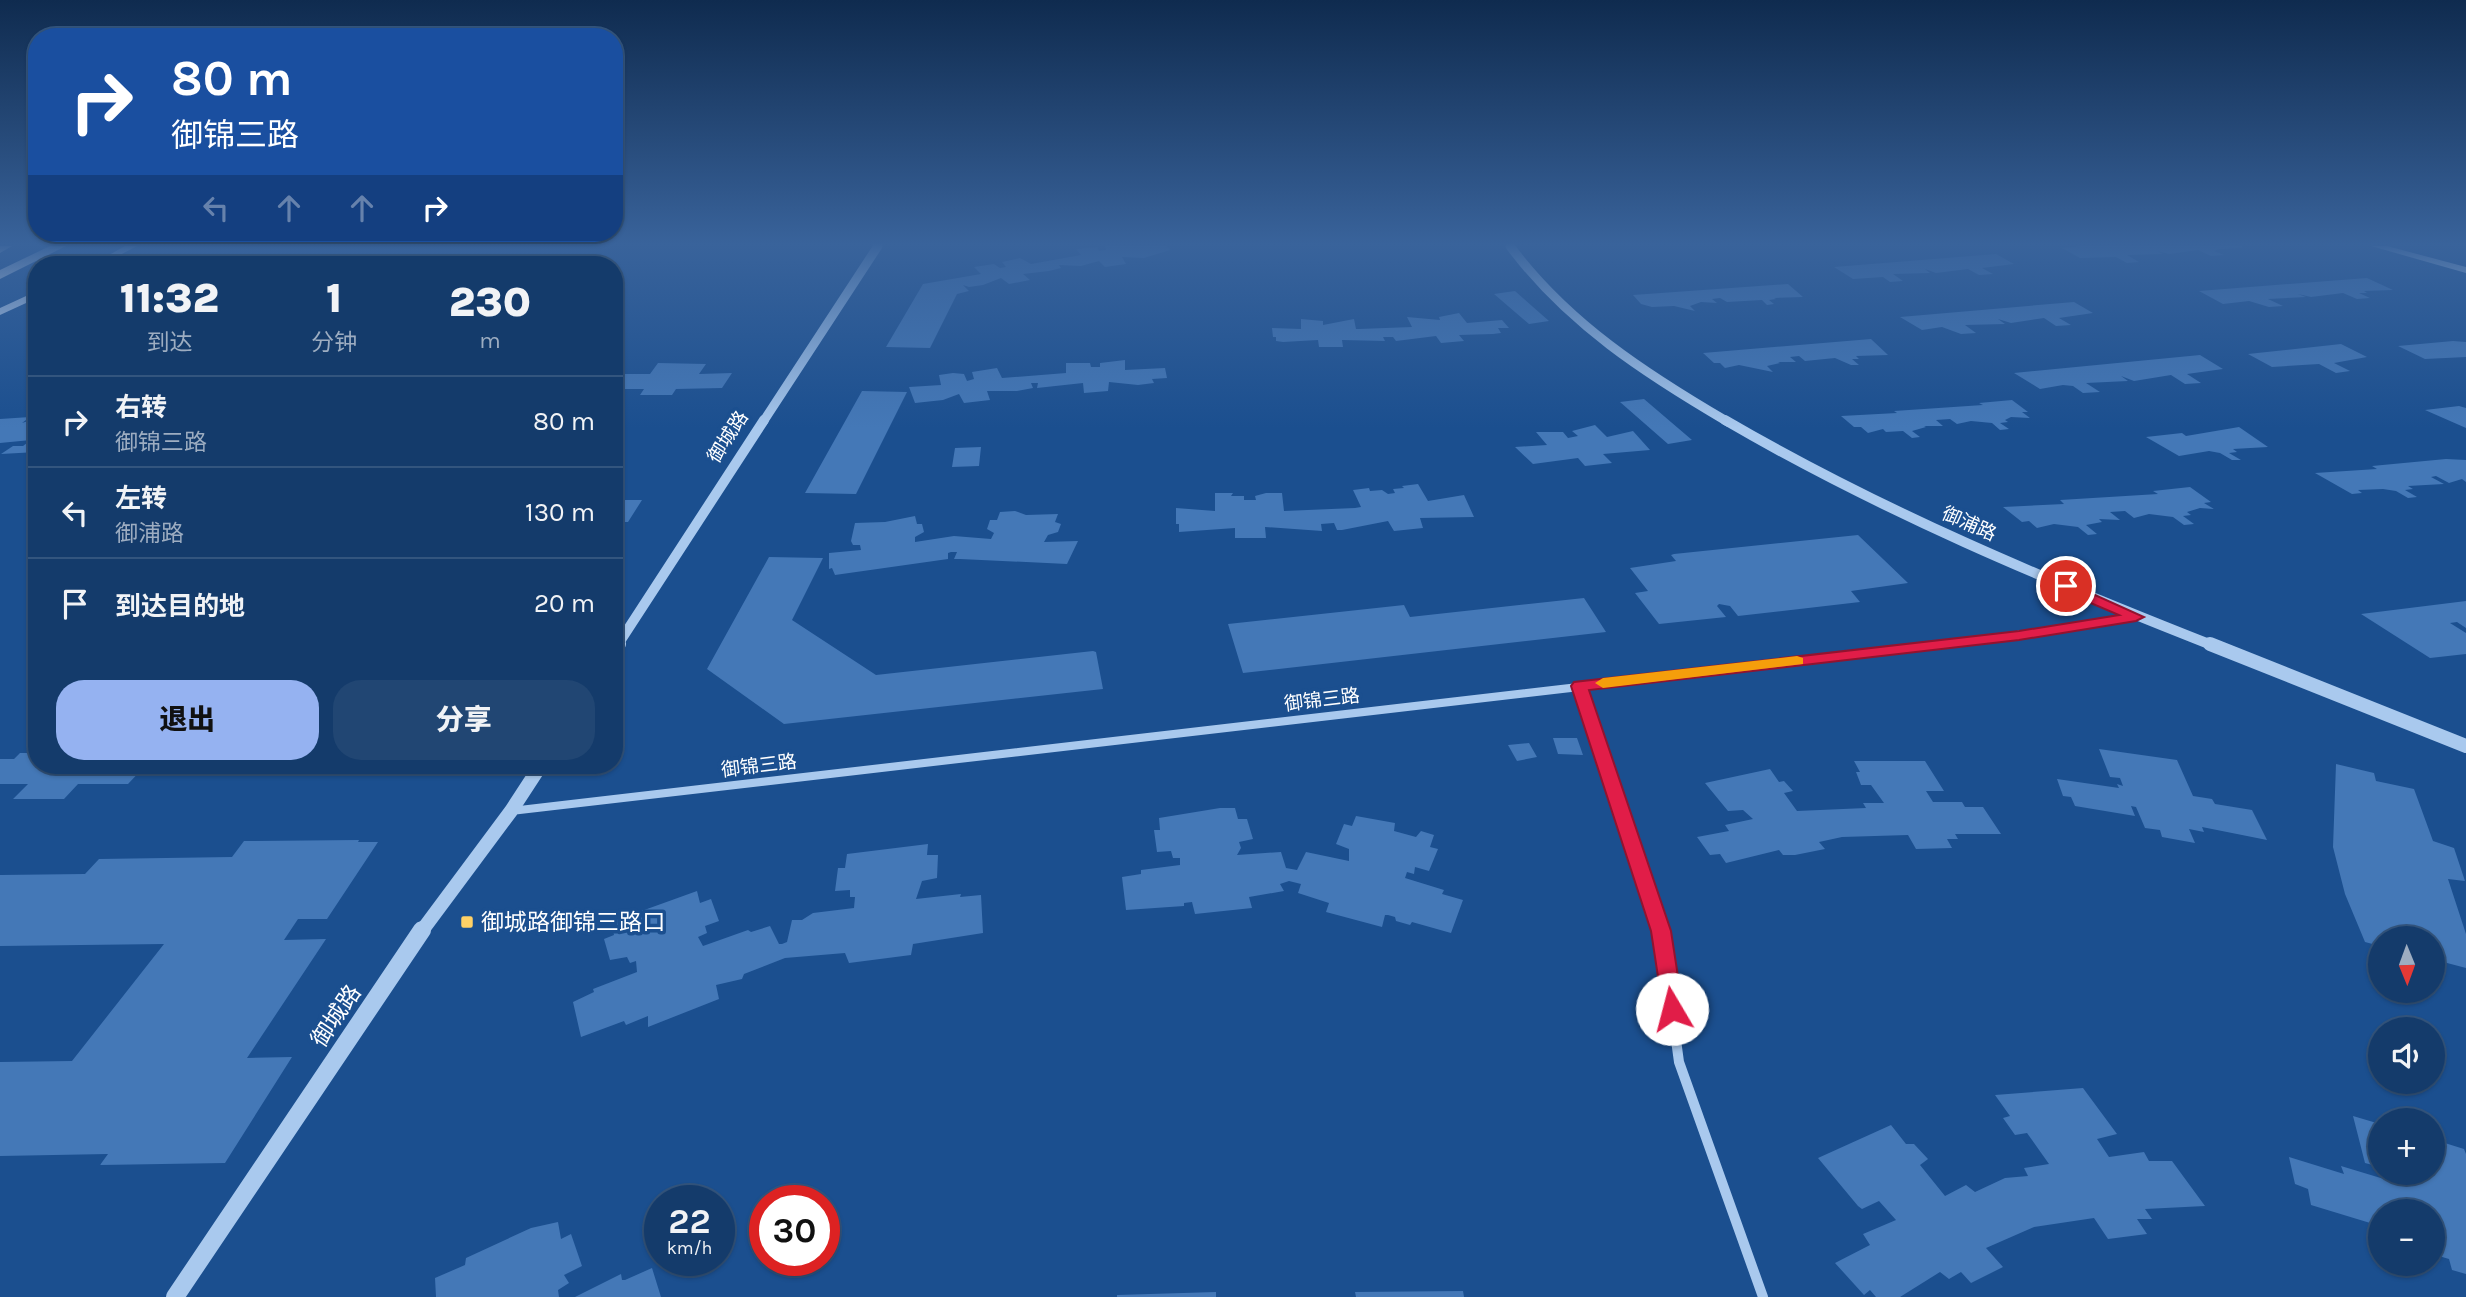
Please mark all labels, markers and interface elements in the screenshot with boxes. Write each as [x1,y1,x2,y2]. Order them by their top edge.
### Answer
text: 80 m [171,50,293,107]
icon: right [56,56,147,147]
text: 御锦三路 [171,117,299,154]
icon: left [197,189,235,227]
icon: ahead [270,189,308,227]
icon: ahead [343,189,381,227]
icon: right [416,189,454,227]
text: 11:32 [120,273,219,323]
text: 1 [326,273,342,323]
text: 230 [449,277,531,327]
text: m [479,327,501,354]
text: 到达 [146,329,192,356]
text: 分钟 [311,329,357,356]
text: 右转 [115,392,167,423]
icon: right [56,403,94,441]
text: 80 m [533,406,595,437]
street label: 御城路 [703,407,753,467]
text: 御锦三路 [115,429,207,456]
text: 左转 [115,483,167,514]
icon: left [56,494,94,532]
text: 130 m [525,497,595,528]
street label: 御浦路 [1938,502,2000,546]
text: 御浦路 [115,520,184,547]
pin [2036,556,2096,616]
icon: arrive [2047,567,2085,605]
icon: arrive [56,585,94,623]
text: 20 m [534,588,595,619]
text: 到达目的地 [115,591,245,622]
button: 退出 [56,680,319,760]
button: 分享 [333,680,595,760]
street label: 御锦三路 [1283,684,1361,716]
street label: 御锦三路 [720,750,798,782]
place label: 御城路御锦三路口 [481,909,665,936]
marker: 御城路御锦三路口 [459,914,475,930]
north arrow [2368,926,2445,1003]
map controls [2368,926,2445,1276]
position arrow [1635,972,1709,1046]
street label: 御城路 [306,980,366,1052]
button: sound [2368,1017,2445,1094]
button: + [2368,1108,2445,1185]
speed limit sign: 30 [749,1185,840,1276]
button: − [2368,1199,2445,1276]
text: 22 [668,1201,711,1242]
text: km/h [667,1237,712,1259]

